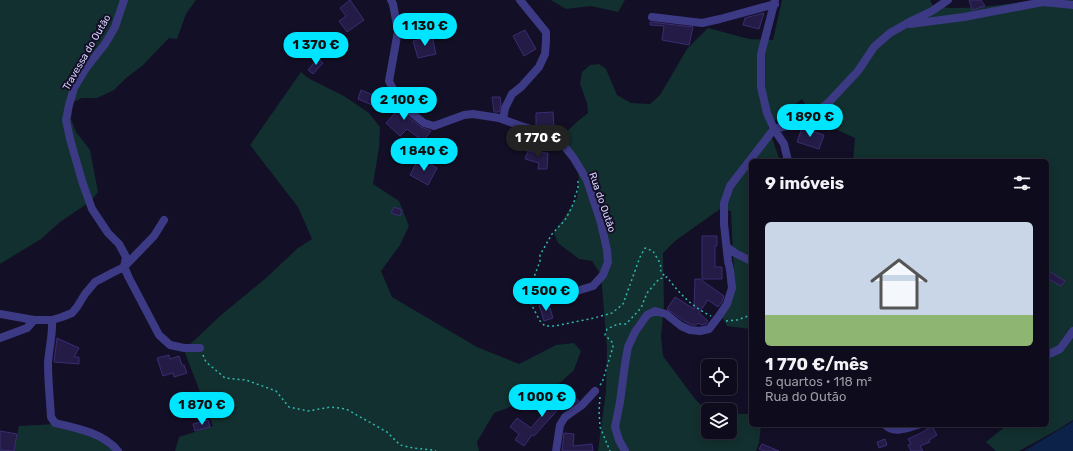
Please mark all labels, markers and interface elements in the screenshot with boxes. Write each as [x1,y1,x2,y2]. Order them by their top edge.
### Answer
street label: Travessa do Outão [60,12,114,92]
pin: 1 130 € [388,13,462,47]
text: 1 130 € [402,18,448,33]
pin: 1 370 € [279,32,353,66]
text: 1 370 € [292,37,340,52]
pin: 2 100 € [367,87,441,121]
text: 2 100 € [380,92,428,107]
pin: 1 890 € [773,104,847,138]
text: 1 890 € [786,109,834,124]
pin: 1 770 € [501,125,575,159]
text: 1 770 € [515,130,561,145]
pin: 1 840 € [387,138,461,172]
text: 1 840 € [400,143,448,158]
street label: Rua do Outão [586,171,618,234]
icon: filters [1011,172,1033,194]
text: 9 imóveis [765,173,844,193]
icon: home [863,248,935,320]
pin: 1 500 € [509,278,583,312]
text: 1 500 € [522,283,570,298]
text: 1 770 €/mês [765,354,869,374]
map controls [701,359,737,439]
button: locate [701,359,737,395]
text: 5 quartos · 118 m² [765,374,872,389]
pin: 1 000 € [505,384,579,418]
text: 1 000 € [518,389,566,404]
text: Rua do Outão [765,389,846,404]
pin: 1 870 € [165,392,239,426]
text: 1 870 € [178,397,226,412]
button: layers [701,403,737,439]

